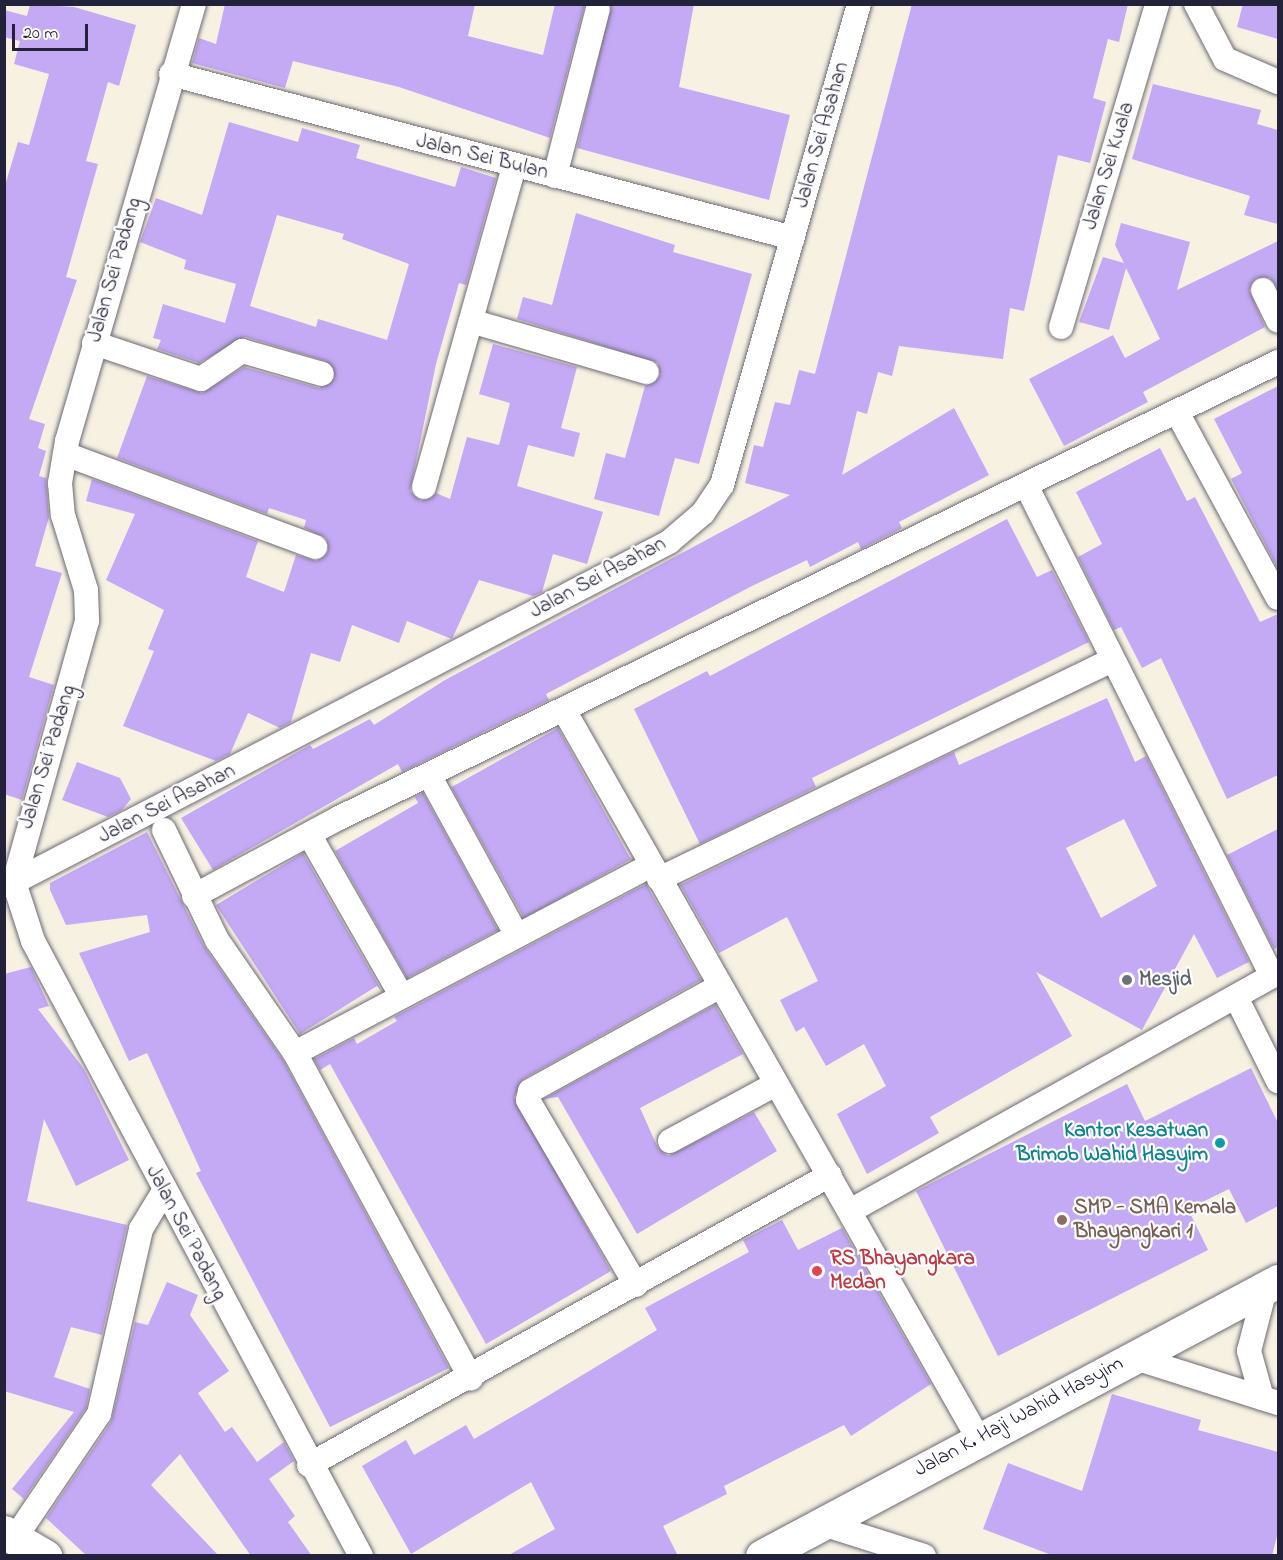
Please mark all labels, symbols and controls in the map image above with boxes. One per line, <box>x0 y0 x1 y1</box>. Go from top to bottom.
scale bar <box>15 12 92 50</box>
text: 20 m <box>23 21 58 47</box>
street label: Jalan Sei Asahan <box>789 59 855 211</box>
street label: Jalan Sei Kuala <box>1078 99 1140 233</box>
street label: Jalan Sei Bulan <box>413 128 551 186</box>
street label: Jalan Sei Padang <box>82 195 148 345</box>
street label: Jalan Sei Asahan <box>526 532 670 624</box>
street label: Jalan Sei Padang <box>14 682 82 832</box>
street label: Jalan Sei Asahan <box>94 759 240 849</box>
place label: Mesjid <box>1139 967 1192 993</box>
marker: Mesjid <box>1120 973 1134 987</box>
place label: Kantor Kesatuan Brimob Wahid Hasyim <box>1016 1118 1208 1168</box>
marker: Kantor Kesatuan Brimob Wahid Hasyim <box>1213 1136 1227 1150</box>
street label: Jalan Sei Padang <box>140 1161 232 1305</box>
place label: SMP - SMA Kemala Bhayangkari 1 <box>1074 1195 1236 1245</box>
marker: SMP - SMA Kemala Bhayangkari 1 <box>1055 1213 1069 1227</box>
place label: RS Bhayangkara Medan <box>830 1246 975 1296</box>
marker: RS Bhayangkara Medan <box>808 1262 826 1280</box>
street label: Jalan K. Haji Wahid Hasyim <box>910 1351 1128 1483</box>

